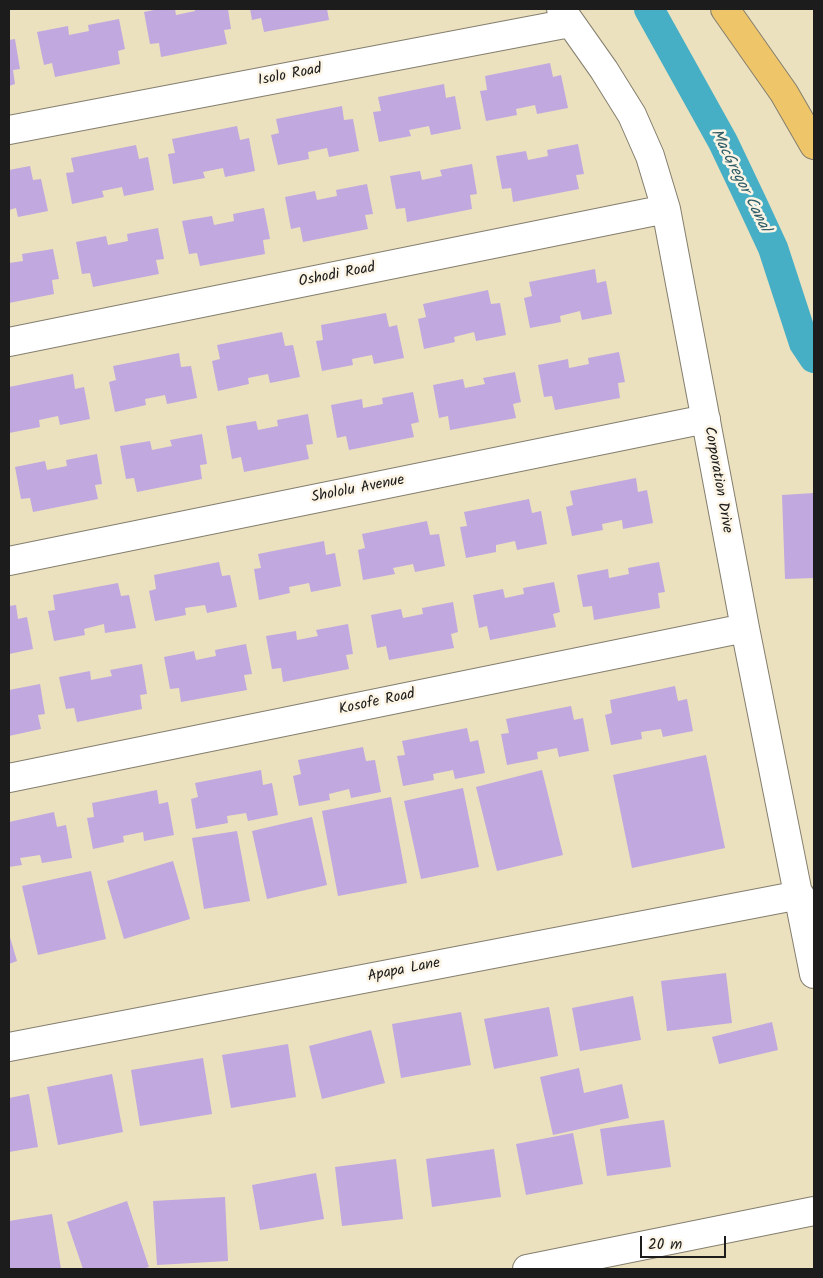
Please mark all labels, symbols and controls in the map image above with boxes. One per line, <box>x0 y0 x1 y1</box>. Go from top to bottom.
street label: Isolo Road <box>257 61 323 91</box>
water label: MacGregor Canal <box>705 126 773 236</box>
street label: Oshodi Road <box>297 260 377 292</box>
street label: Corporation Drive <box>699 425 735 535</box>
street label: Shololu Avenue <box>310 472 406 508</box>
street label: Kosofe Road <box>337 686 417 720</box>
street label: Apapa Lane <box>366 955 442 987</box>
scale bar <box>643 1226 729 1258</box>
text: 20 m <box>648 1233 682 1257</box>

